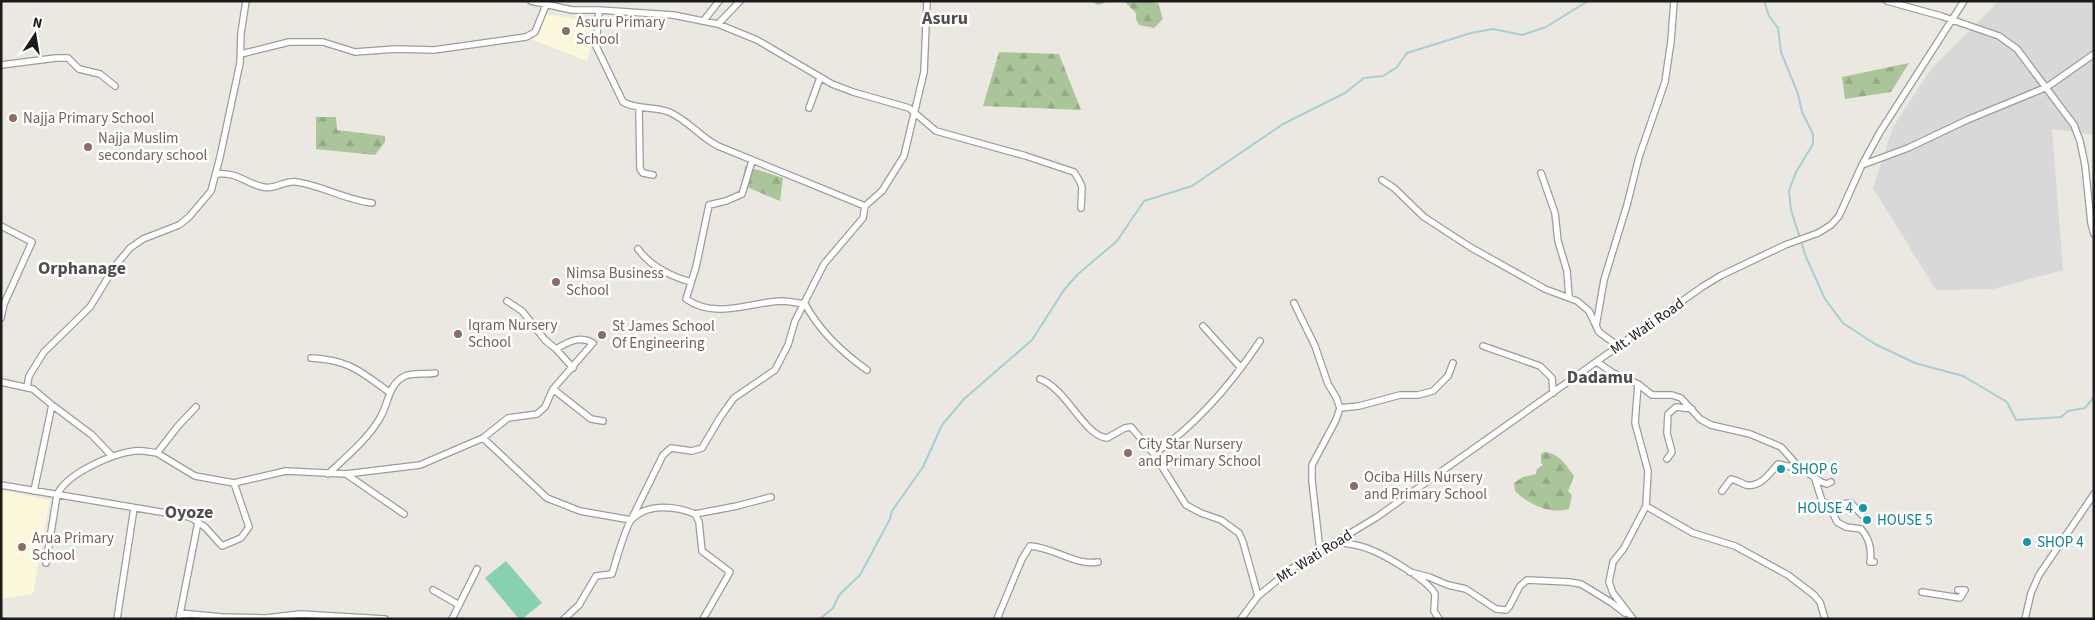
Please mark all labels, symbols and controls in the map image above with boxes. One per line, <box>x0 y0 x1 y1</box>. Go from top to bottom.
district label: Asuru <box>921 6 968 31</box>
north arrow <box>10 10 60 60</box>
place label: Asuru Primary School <box>576 12 665 50</box>
text: N <box>31 13 44 34</box>
marker: Asuru Primary School <box>560 25 572 37</box>
place label: Najja Primary School <box>23 108 154 129</box>
marker: Najja Primary School <box>7 112 19 124</box>
place label: Najja Muslim secondary school <box>98 128 208 166</box>
marker: Najja Muslim secondary school <box>82 141 94 153</box>
district label: Orphanage <box>38 256 126 281</box>
place label: Nimsa Business School <box>566 263 664 301</box>
marker: Nimsa Business School <box>550 276 562 288</box>
street label: Mt. Wati Road <box>1606 293 1688 360</box>
place label: Iqram Nursery School <box>468 315 557 353</box>
place label: St James School Of Engineering <box>612 316 715 354</box>
marker: Iqram Nursery School <box>452 328 464 340</box>
marker: St James School Of Engineering <box>596 329 608 341</box>
district label: Dadamu <box>1567 365 1633 390</box>
place label: City Star Nursery and Primary School <box>1138 434 1261 472</box>
marker: City Star Nursery and Primary School <box>1122 447 1134 459</box>
place label: SHOP 6 <box>1791 459 1838 480</box>
marker: SHOP 6 <box>1775 463 1787 475</box>
place label: Ociba Hills Nursery and Primary School <box>1364 467 1487 505</box>
marker: Ociba Hills Nursery and Primary School <box>1348 480 1360 492</box>
place label: HOUSE 4 <box>1797 498 1854 519</box>
district label: Oyoze <box>165 500 213 525</box>
marker: HOUSE 4 <box>1857 502 1869 514</box>
place label: HOUSE 5 <box>1877 510 1933 531</box>
marker: HOUSE 5 <box>1861 514 1873 526</box>
street label: Mt. Wati Road <box>1272 525 1356 588</box>
place label: Arua Primary School <box>32 528 114 566</box>
place label: SHOP 4 <box>2037 532 2084 553</box>
marker: SHOP 4 <box>2021 536 2033 548</box>
marker: Arua Primary School <box>16 541 28 553</box>

